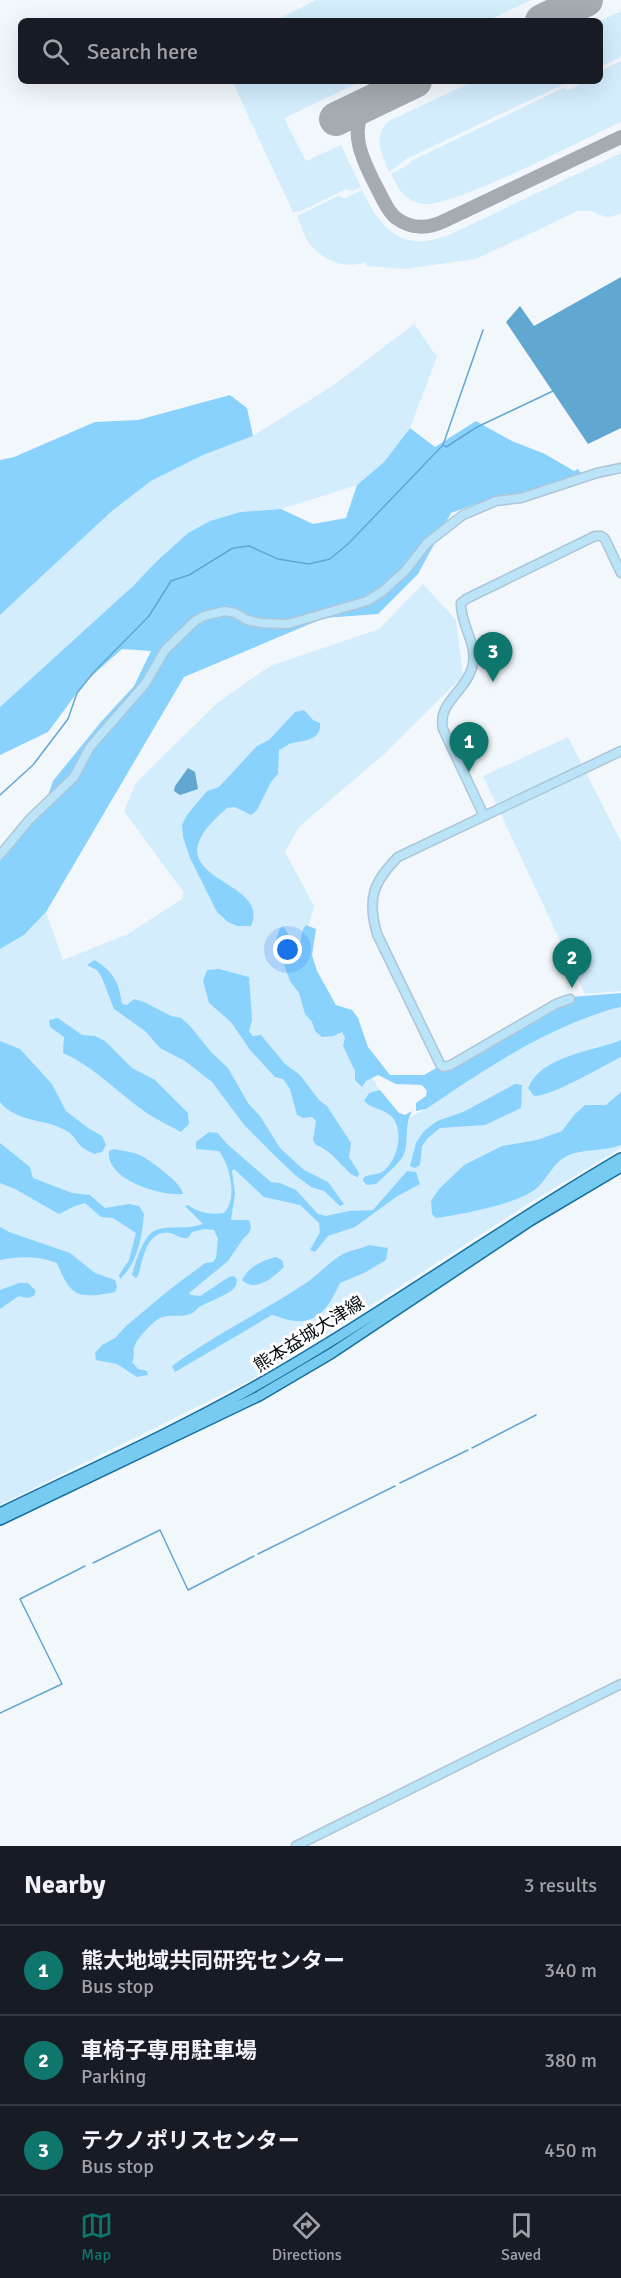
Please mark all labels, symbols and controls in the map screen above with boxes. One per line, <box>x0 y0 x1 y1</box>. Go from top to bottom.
search box <box>18 18 603 84</box>
icon: search <box>39 35 72 68</box>
text: Search here <box>87 38 198 65</box>
pin: 3 <box>474 632 512 682</box>
pin: 1 <box>450 722 488 772</box>
your location <box>273 935 302 964</box>
pin: 2 <box>552 938 592 988</box>
street label: 熊本益城大津線 <box>250 1291 368 1377</box>
text: Nearby <box>24 1869 105 1901</box>
text: 3 results <box>524 1873 597 1898</box>
text: 熊大地域共同研究センター <box>81 1947 345 1974</box>
text: 1 <box>38 1958 49 1983</box>
text: 340 m <box>544 1958 597 1983</box>
text: Bus stop <box>81 1974 154 1999</box>
text: 車椅子専用駐車場 <box>81 2037 257 2064</box>
text: 2 <box>38 2048 49 2073</box>
text: 380 m <box>544 2048 597 2073</box>
text: Parking <box>81 2064 146 2089</box>
text: テクノポリスセンター <box>81 2127 300 2154</box>
text: 3 <box>38 2138 49 2163</box>
text: 450 m <box>544 2138 597 2163</box>
text: Bus stop <box>81 2154 154 2179</box>
tab: Map <box>80 2209 113 2265</box>
tab: Directions <box>272 2209 342 2265</box>
tab: Saved <box>501 2209 541 2265</box>

